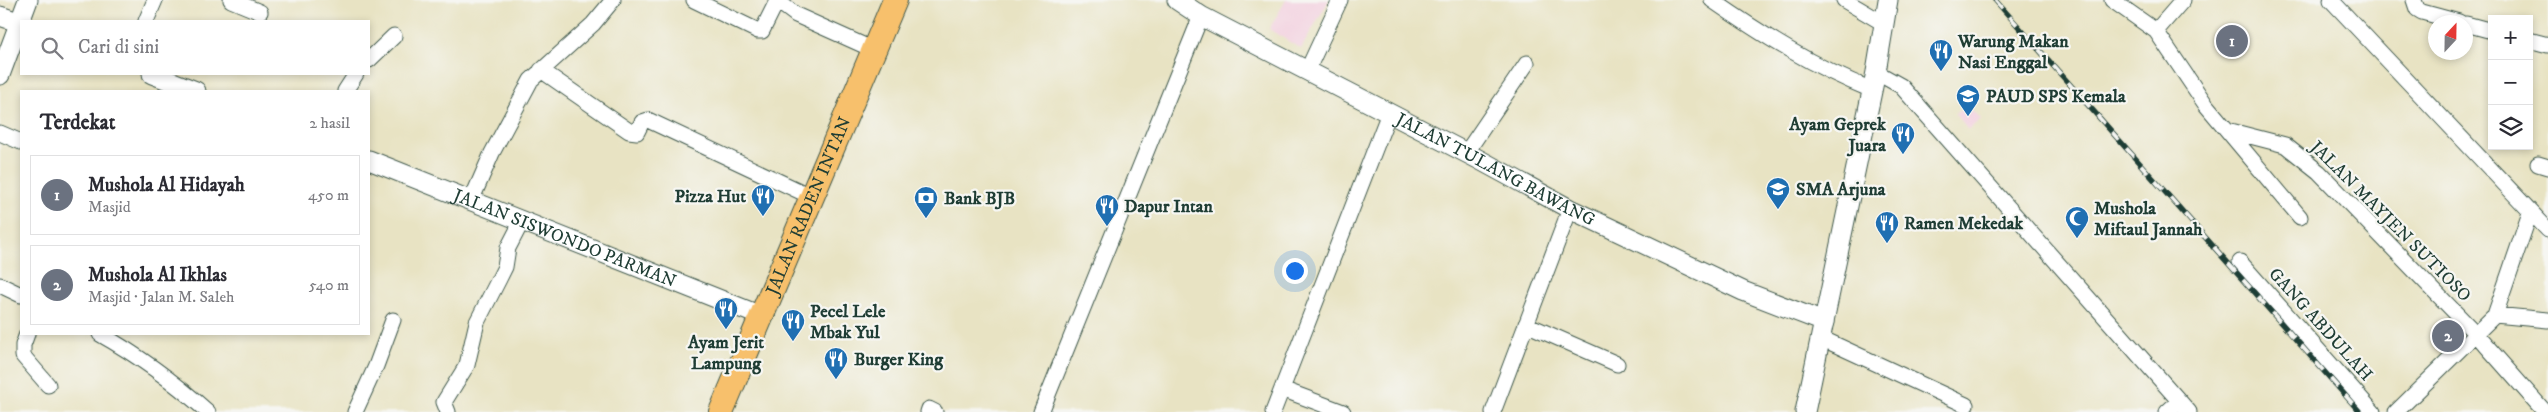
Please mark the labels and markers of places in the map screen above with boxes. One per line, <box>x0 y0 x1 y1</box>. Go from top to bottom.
pin: 1 <box>2216 22 2248 60</box>
place label: Warung Makan Nasi Enggal <box>1957 31 2069 74</box>
restaurant icon: Warung Makan Nasi Enggal <box>1928 38 1954 72</box>
school or university icon: PAUD SPS Kemala <box>1955 83 1981 117</box>
place label: PAUD SPS Kemala <box>1986 86 2126 108</box>
place label: Ayam Geprek Juara <box>1788 114 1887 157</box>
restaurant icon: Ayam Geprek Juara <box>1890 121 1916 155</box>
school or university icon: SMA Arjuna <box>1765 176 1791 210</box>
place label: SMA Arjuna <box>1796 179 1886 201</box>
restaurant icon: Pizza Hut <box>750 183 776 217</box>
bank icon: Bank BJB <box>913 185 939 219</box>
place label: Pizza Hut <box>675 186 746 208</box>
place label: Bank BJB <box>944 188 1015 210</box>
restaurant icon: Dapur Intan <box>1094 193 1120 227</box>
place label: Dapur Intan <box>1124 196 1213 218</box>
place label: Mushola Miftaul Jannah <box>2094 198 2203 241</box>
mosque icon: Mushola Miftaul Jannah <box>2064 205 2090 239</box>
restaurant icon: Ramen Mekedak <box>1874 210 1900 244</box>
place label: Ramen Mekedak <box>1904 213 2024 235</box>
restaurant icon: Ayam Jerit Lampung <box>713 296 739 330</box>
place label: Pecel Lele Mbak Yul <box>810 301 886 344</box>
restaurant icon: Pecel Lele Mbak Yul <box>780 308 806 342</box>
pin: 2 <box>2432 317 2464 355</box>
place label: Ayam Jerit Lampung <box>687 332 764 375</box>
restaurant icon: Burger King <box>823 346 849 380</box>
place label: Burger King <box>854 349 944 371</box>

